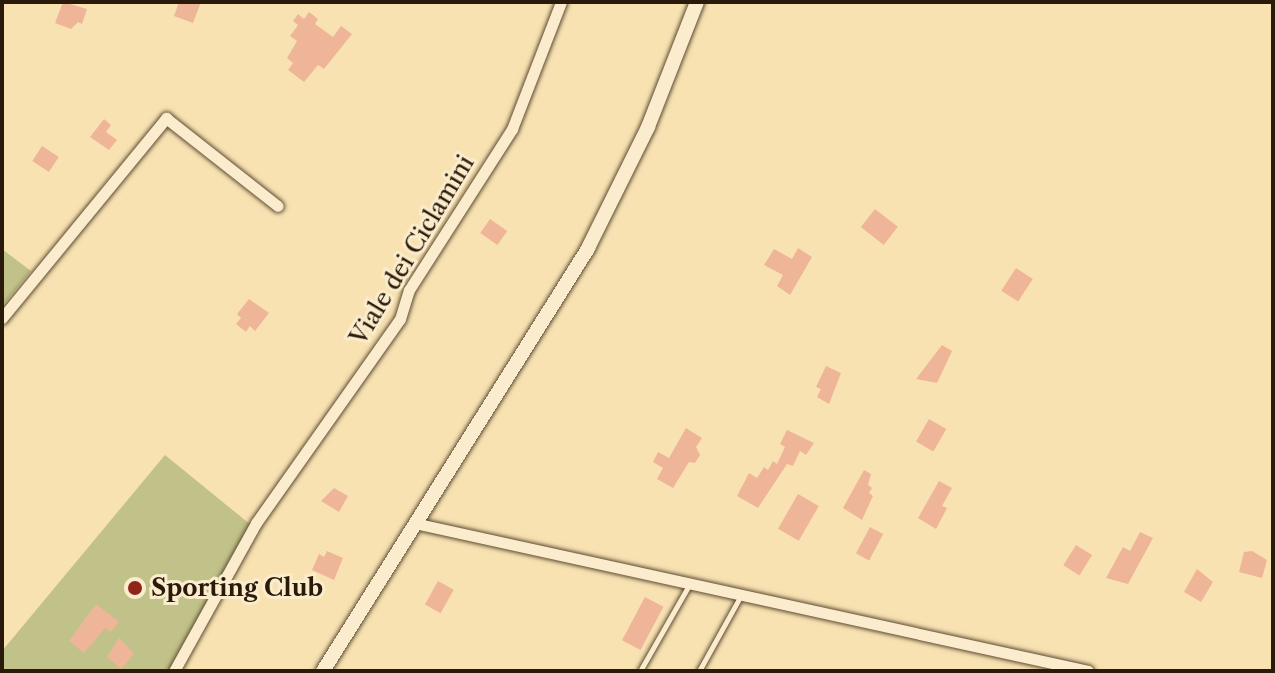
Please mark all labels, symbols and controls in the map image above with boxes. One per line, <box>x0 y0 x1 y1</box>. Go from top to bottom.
street label: Viale dei Ciclamini <box>344 150 480 350</box>
place label: Sporting Club <box>151 574 323 602</box>
marker: Sporting Club <box>126 579 144 597</box>

